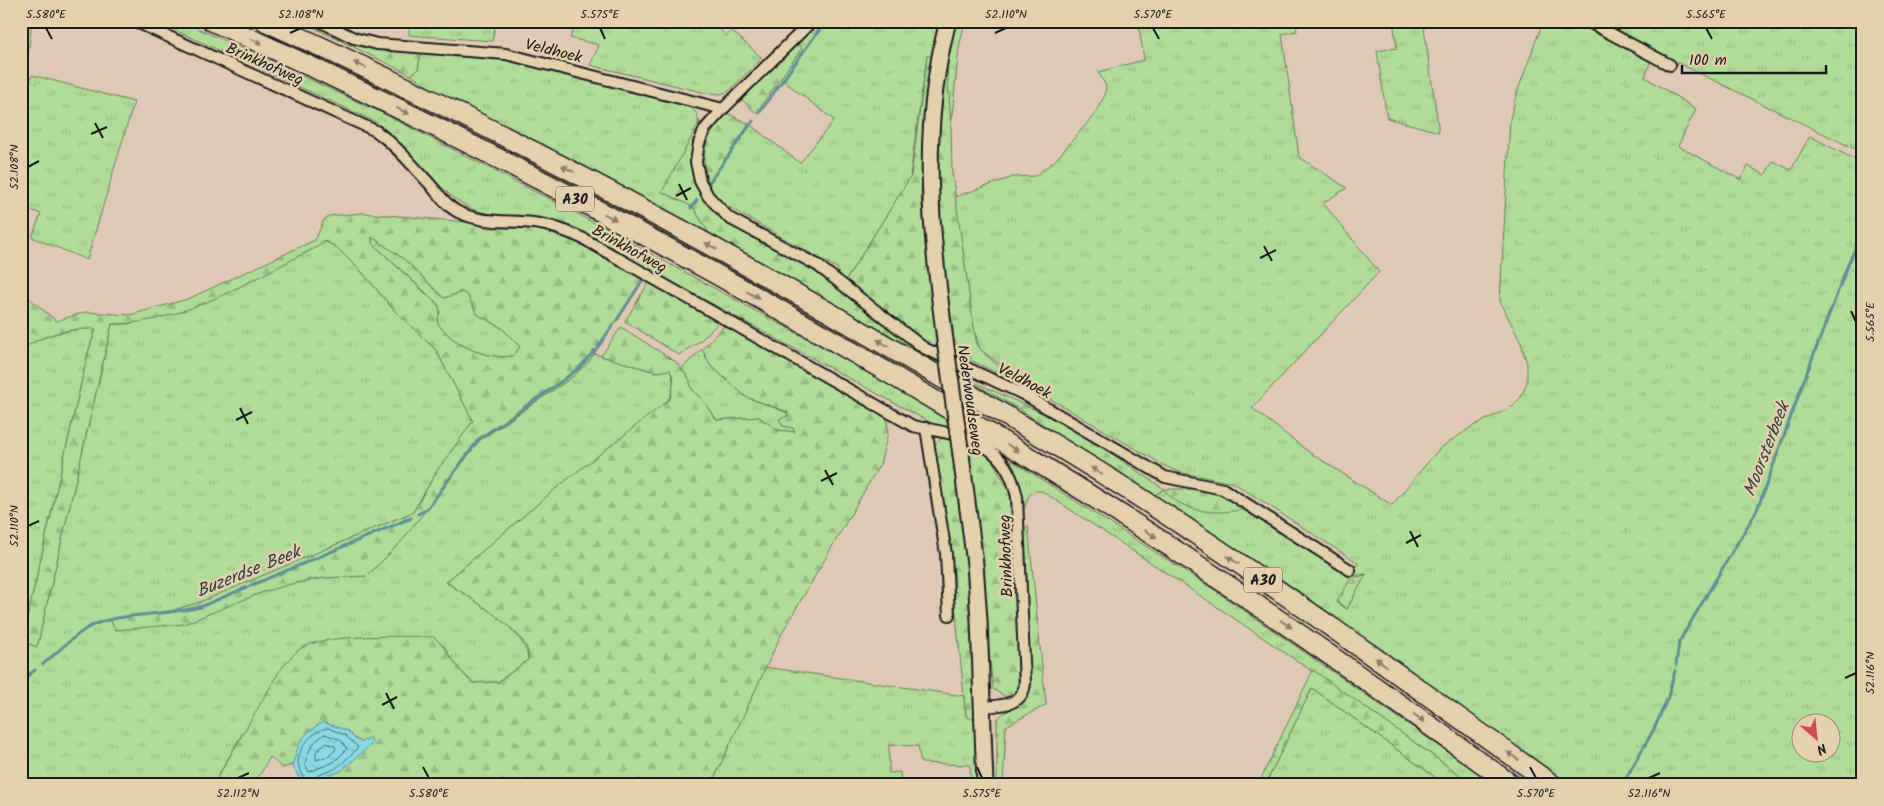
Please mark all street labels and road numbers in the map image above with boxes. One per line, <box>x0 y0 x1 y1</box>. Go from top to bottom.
street label: Veldhoek <box>522 32 585 71</box>
street label: Brinkhofweg <box>222 36 307 93</box>
road number: A30 <box>556 186 594 212</box>
street label: Brinkhofweg <box>587 218 672 280</box>
street label: Nederwoudseweg <box>949 343 990 457</box>
street label: Veldhoek <box>993 357 1056 406</box>
street label: Brinkhofweg <box>993 514 1020 598</box>
road number: A30 <box>1244 568 1282 592</box>

